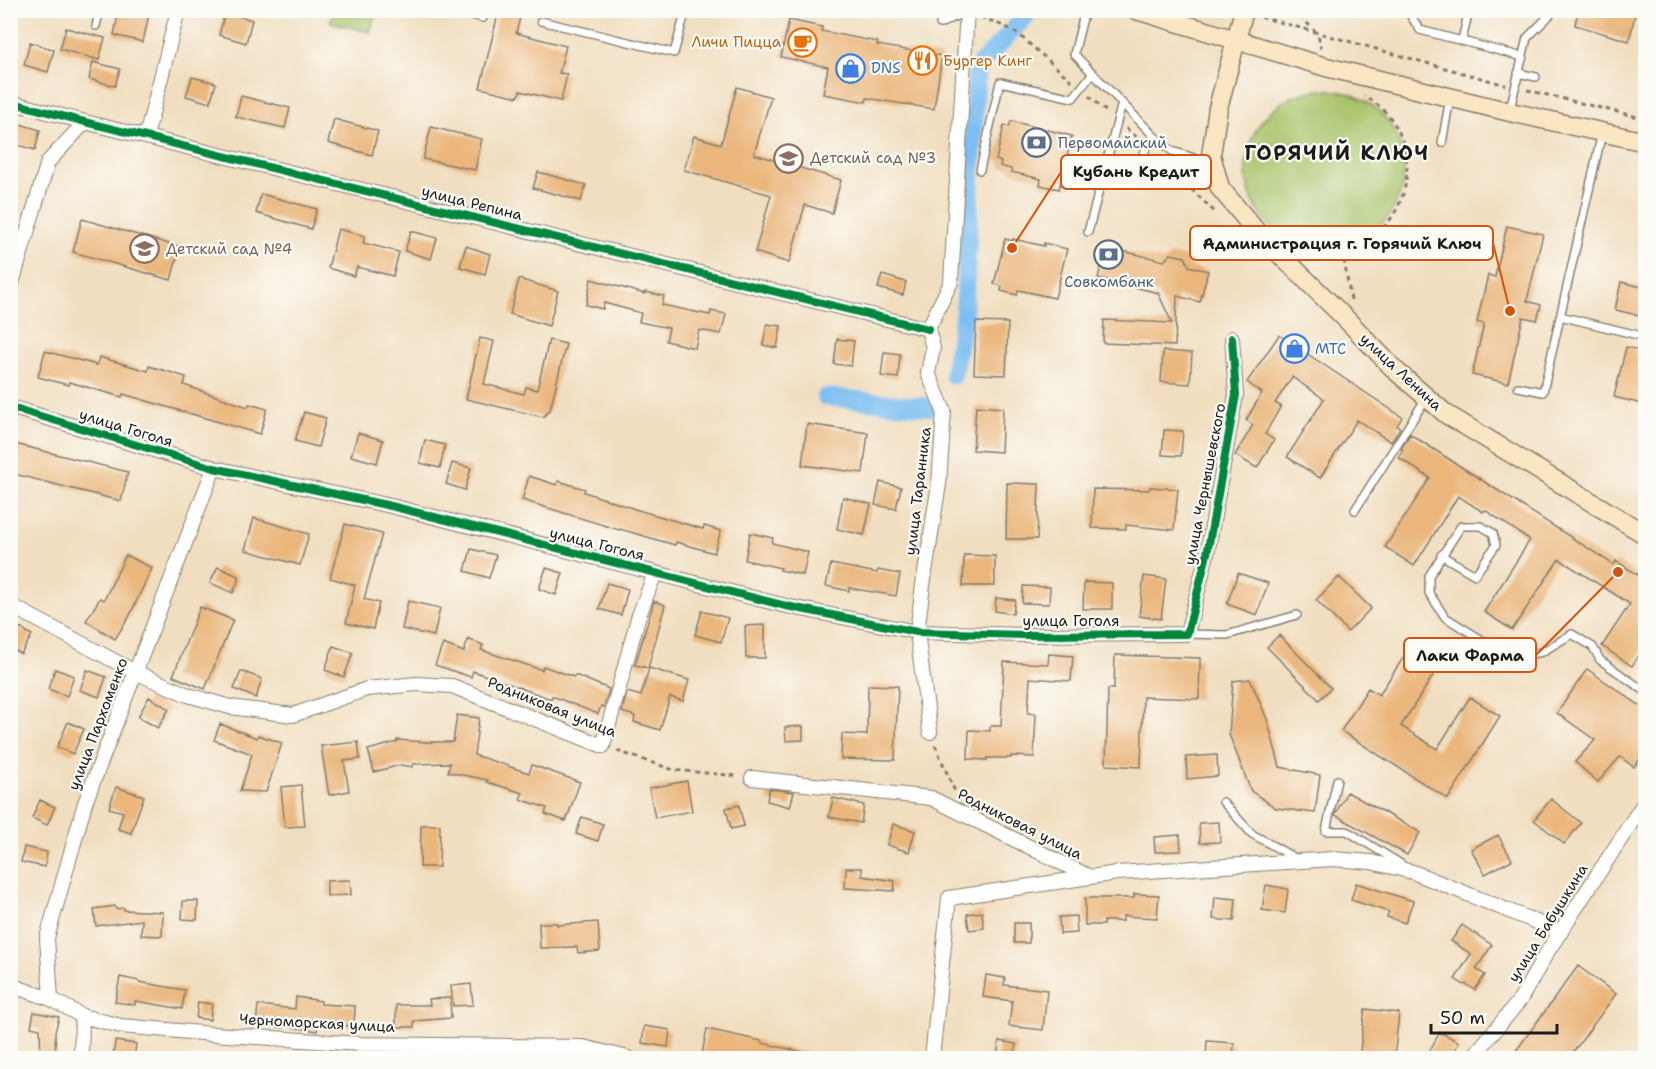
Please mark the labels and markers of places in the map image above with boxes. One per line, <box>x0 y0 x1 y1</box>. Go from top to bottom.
cafe icon: Личи Пицца <box>786 26 818 58</box>
place label: Личи Пицца <box>691 32 782 52</box>
restaurant icon: Бургер Кинг <box>906 45 938 77</box>
place label: Бургер Кинг <box>943 51 1033 71</box>
shop icon: DNS <box>834 52 866 84</box>
place label: DNS <box>871 58 901 78</box>
bank icon: Первомайский <box>1021 127 1053 159</box>
place label: Первомайский <box>1058 133 1167 153</box>
school or university icon: Детский сад №3 <box>773 142 805 174</box>
place label: Детский сад №3 <box>810 148 936 168</box>
callout: Кубань Кредит <box>1061 155 1211 189</box>
callout: Администрация г. Горячий Ключ <box>1190 226 1493 260</box>
school or university icon: Детский сад №4 <box>129 233 161 265</box>
place label: Детский сад №4 <box>166 239 292 259</box>
bank icon: Совкомбанк <box>1093 239 1125 271</box>
place label: Совкомбанк <box>1064 272 1154 292</box>
shop icon: МТС <box>1278 333 1310 365</box>
place label: МТС <box>1315 339 1346 359</box>
callout: Лаки Фарма <box>1404 638 1536 672</box>

